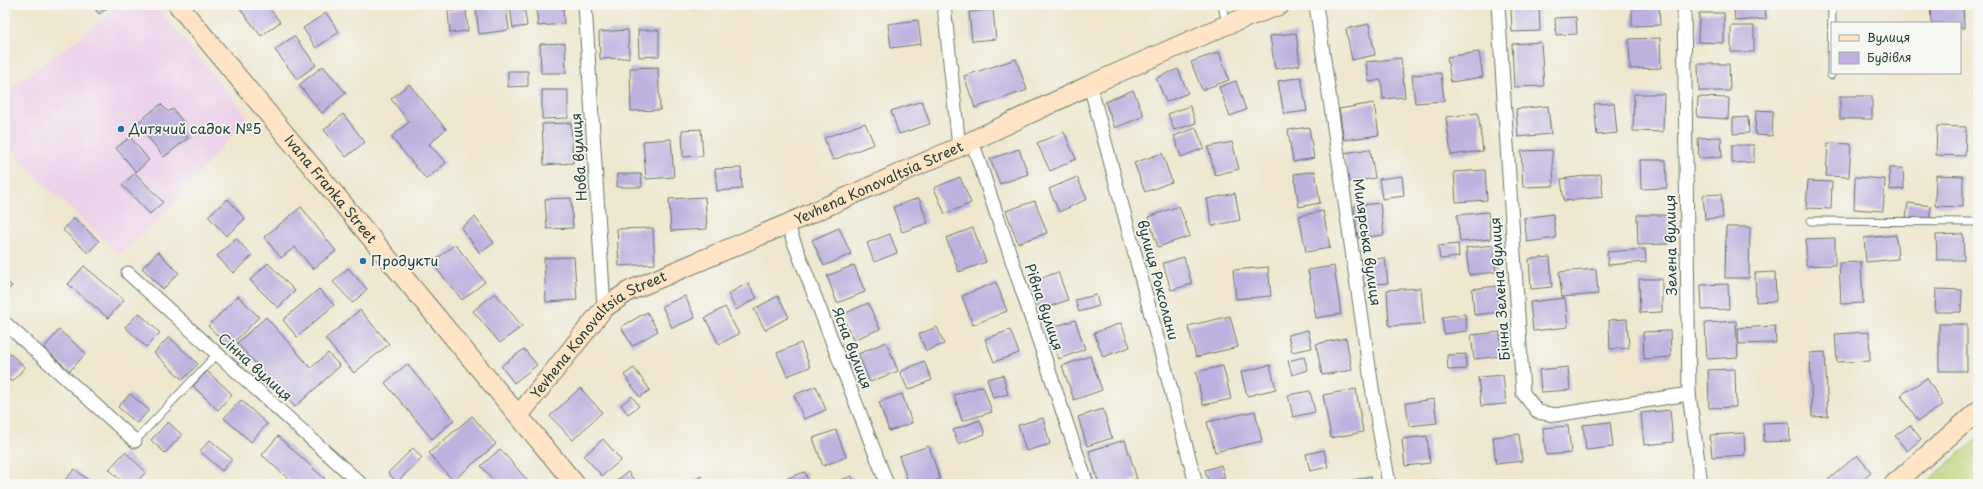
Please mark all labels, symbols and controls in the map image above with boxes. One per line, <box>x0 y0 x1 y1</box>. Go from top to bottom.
legend <box>1831 22 1961 74</box>
text: Вулиця <box>1867 28 1910 46</box>
text: Будівля <box>1867 48 1912 66</box>
street label: Нова вулиця <box>565 112 592 202</box>
place label: Дитячий садок №5 <box>128 118 261 139</box>
marker: Дитячий садок №5 <box>116 124 126 134</box>
street label: Ivana Franka Street <box>280 130 382 248</box>
street label: Yevhena Konovaltsia Street <box>791 135 967 229</box>
street label: Милярська вулиця <box>1348 177 1387 307</box>
street label: Зелена вулиця <box>1659 194 1682 296</box>
street label: вулиця Роксолани <box>1132 217 1185 342</box>
street label: Бічна Зелена вулиця <box>1484 217 1515 361</box>
place label: Продукти <box>371 250 438 271</box>
marker: Продукти <box>358 256 368 266</box>
street label: Рівна вулиця <box>1020 260 1069 353</box>
street label: Yevhena Konovaltsia Street <box>525 265 670 403</box>
street label: Ясна вулиця <box>827 304 878 392</box>
street label: Сінна вулиця <box>214 328 297 406</box>

